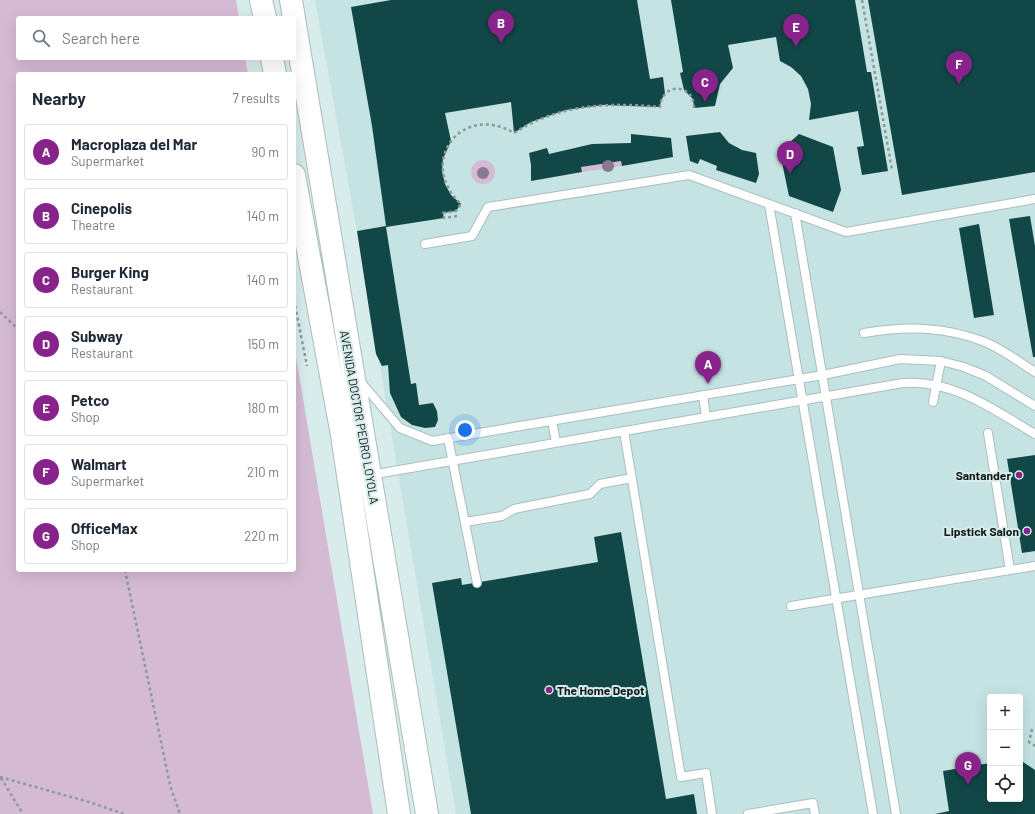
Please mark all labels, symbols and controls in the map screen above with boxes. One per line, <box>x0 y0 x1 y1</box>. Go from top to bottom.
pin: B <box>488 10 514 43</box>
pin: E <box>783 14 809 47</box>
search box <box>16 16 296 60</box>
icon: search <box>30 27 52 49</box>
text: Search here <box>62 29 140 47</box>
pin: F <box>946 51 972 84</box>
pin: C <box>692 69 718 102</box>
text: Nearby <box>32 88 86 108</box>
text: 7 results <box>233 90 280 106</box>
text: Macroplaza del Mar <box>71 135 197 153</box>
pin: D <box>777 141 803 174</box>
text: A <box>42 144 50 160</box>
text: 90 m <box>252 144 279 160</box>
text: Supermarket <box>71 153 144 169</box>
text: Cinepolis <box>71 199 132 217</box>
text: B <box>42 208 50 224</box>
text: 140 m <box>247 208 279 224</box>
text: Theatre <box>71 217 115 233</box>
text: Burger King <box>71 263 149 281</box>
text: C <box>42 272 50 288</box>
text: 140 m <box>247 272 279 288</box>
text: Restaurant <box>71 281 133 297</box>
text: Subway <box>71 327 123 345</box>
street label: AVENIDA DOCTOR PEDRO LOYOLA <box>338 329 382 505</box>
text: D <box>42 336 50 352</box>
text: 150 m <box>247 336 279 352</box>
text: Restaurant <box>71 345 133 361</box>
pin: A <box>695 351 721 384</box>
text: Petco <box>71 391 109 409</box>
text: E <box>42 400 50 416</box>
text: 180 m <box>247 400 279 416</box>
text: Shop <box>71 409 100 425</box>
your location <box>455 420 475 440</box>
text: Walmart <box>71 455 127 473</box>
text: F <box>42 464 50 480</box>
text: 210 m <box>247 464 279 480</box>
place label: Santander <box>956 468 1011 482</box>
marker: Santander <box>1014 470 1024 480</box>
text: Supermarket <box>71 473 144 489</box>
text: OfficeMax <box>71 519 138 537</box>
place label: Lipstick Salon <box>944 524 1019 538</box>
marker: Lipstick Salon <box>1022 526 1032 536</box>
text: G <box>42 528 50 544</box>
text: 220 m <box>244 528 279 544</box>
text: Shop <box>71 537 100 553</box>
place label: The Home Depot <box>557 683 645 697</box>
marker: The Home Depot <box>544 685 554 695</box>
map controls <box>987 694 1023 802</box>
button: + <box>987 694 1023 730</box>
button: − <box>987 730 1023 766</box>
pin: G <box>955 752 981 785</box>
button: locate <box>987 766 1023 802</box>

